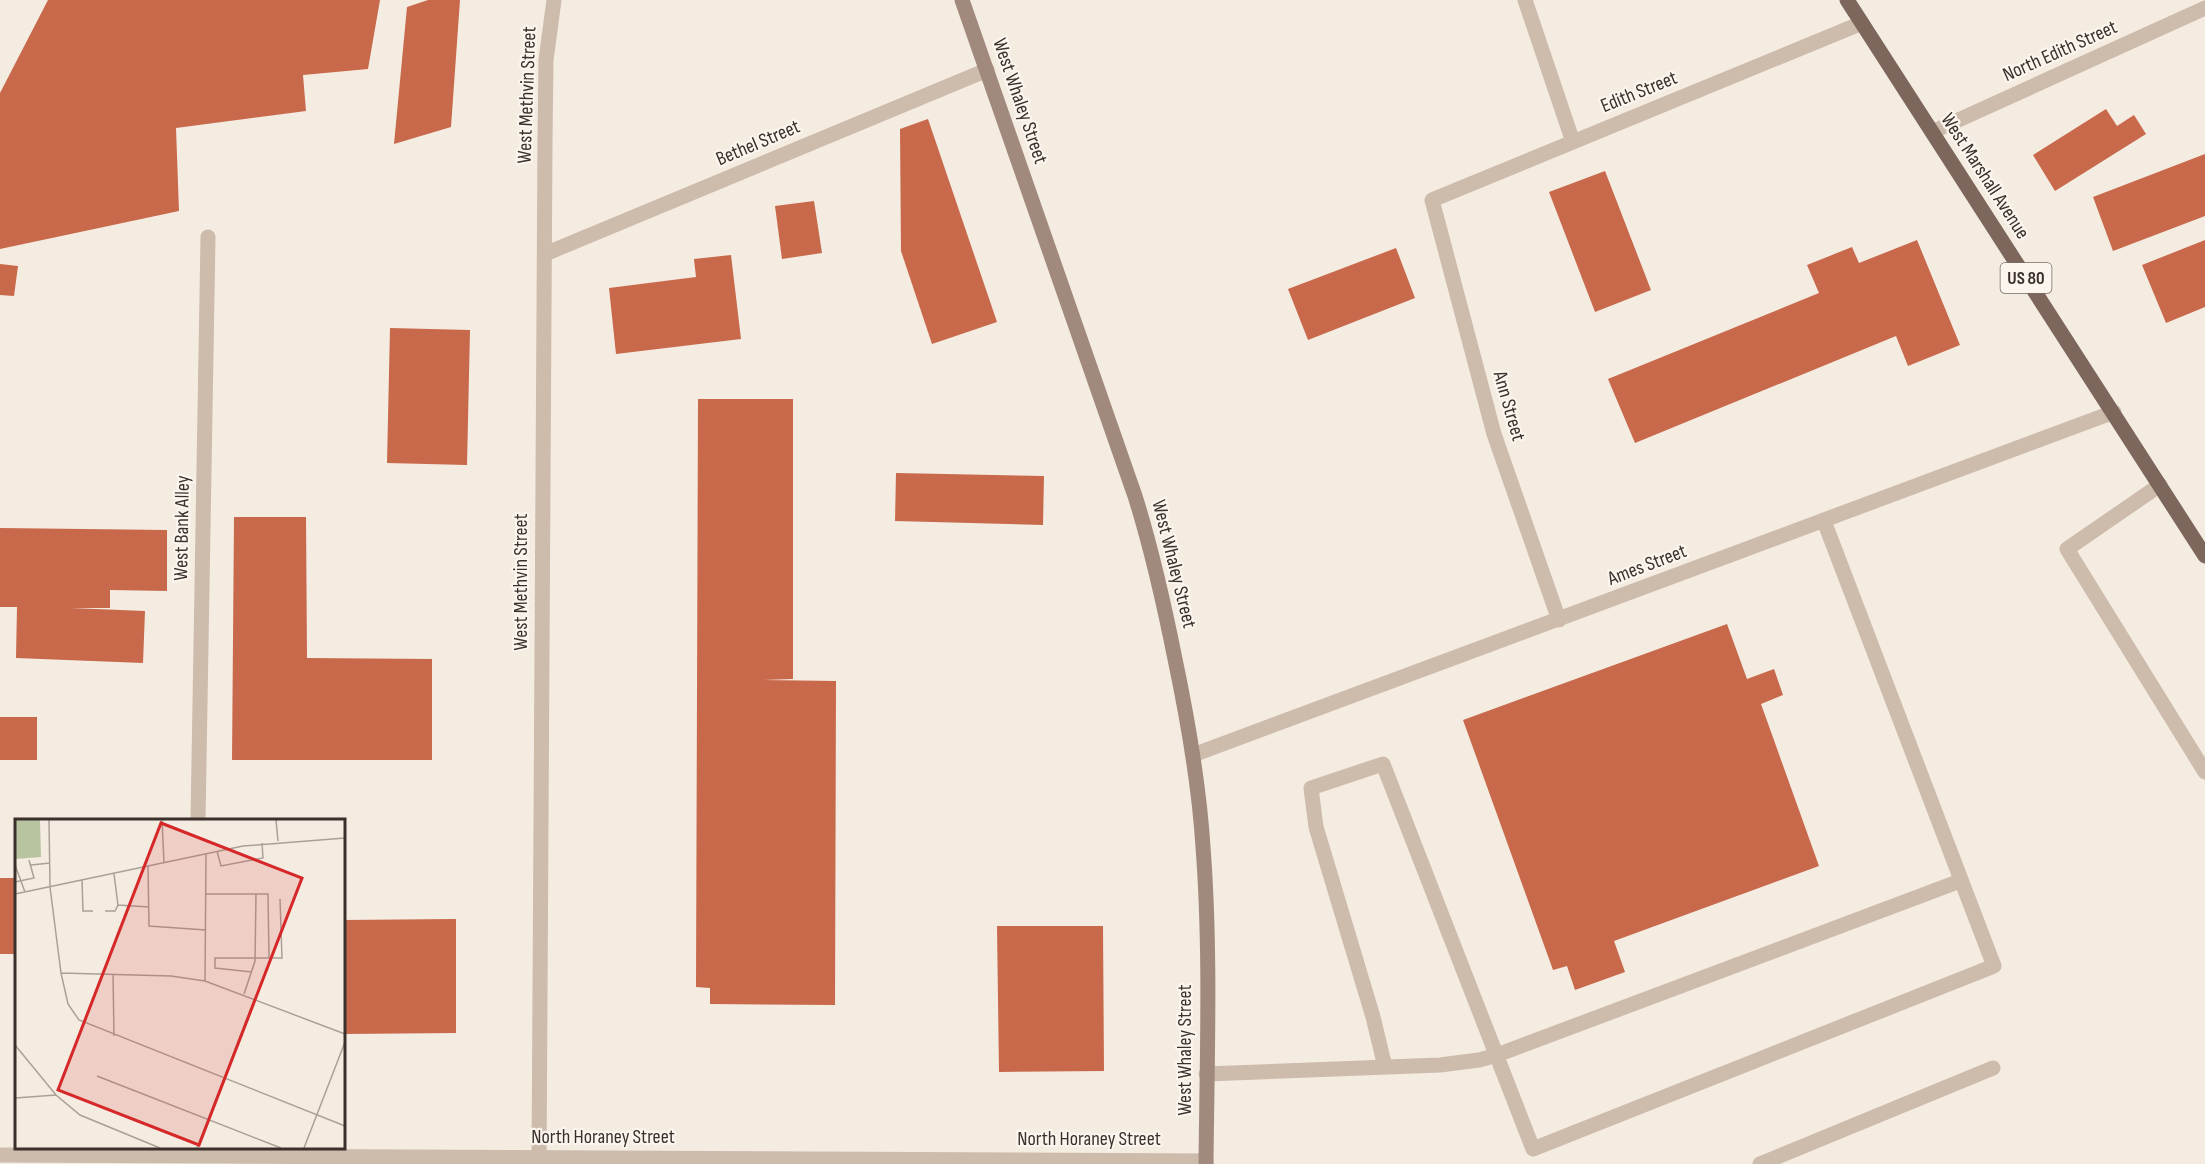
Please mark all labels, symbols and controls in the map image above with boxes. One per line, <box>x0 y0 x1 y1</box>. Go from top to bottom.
street label: North Edith Street <box>1999 15 2121 87</box>
street label: West Methvin Street <box>513 26 541 164</box>
street label: West Whaley Street <box>987 35 1053 167</box>
street label: Edith Street <box>1597 66 1681 118</box>
street label: West Marshall Avenue <box>1935 109 2035 243</box>
street label: Bethel Street <box>712 115 804 171</box>
road number: US 80 <box>2000 263 2052 293</box>
street label: Ann Street <box>1487 367 1530 444</box>
street label: West Bank Alley <box>169 475 195 581</box>
street label: West Whaley Street <box>1146 497 1202 631</box>
street label: West Methvin Street <box>509 513 533 651</box>
street label: Ames Street <box>1603 539 1690 591</box>
inset map <box>15 819 345 1149</box>
street label: West Whaley Street <box>1173 984 1197 1116</box>
street label: North Horaney Street <box>531 1125 675 1149</box>
street label: North Horaney Street <box>1017 1127 1161 1151</box>

